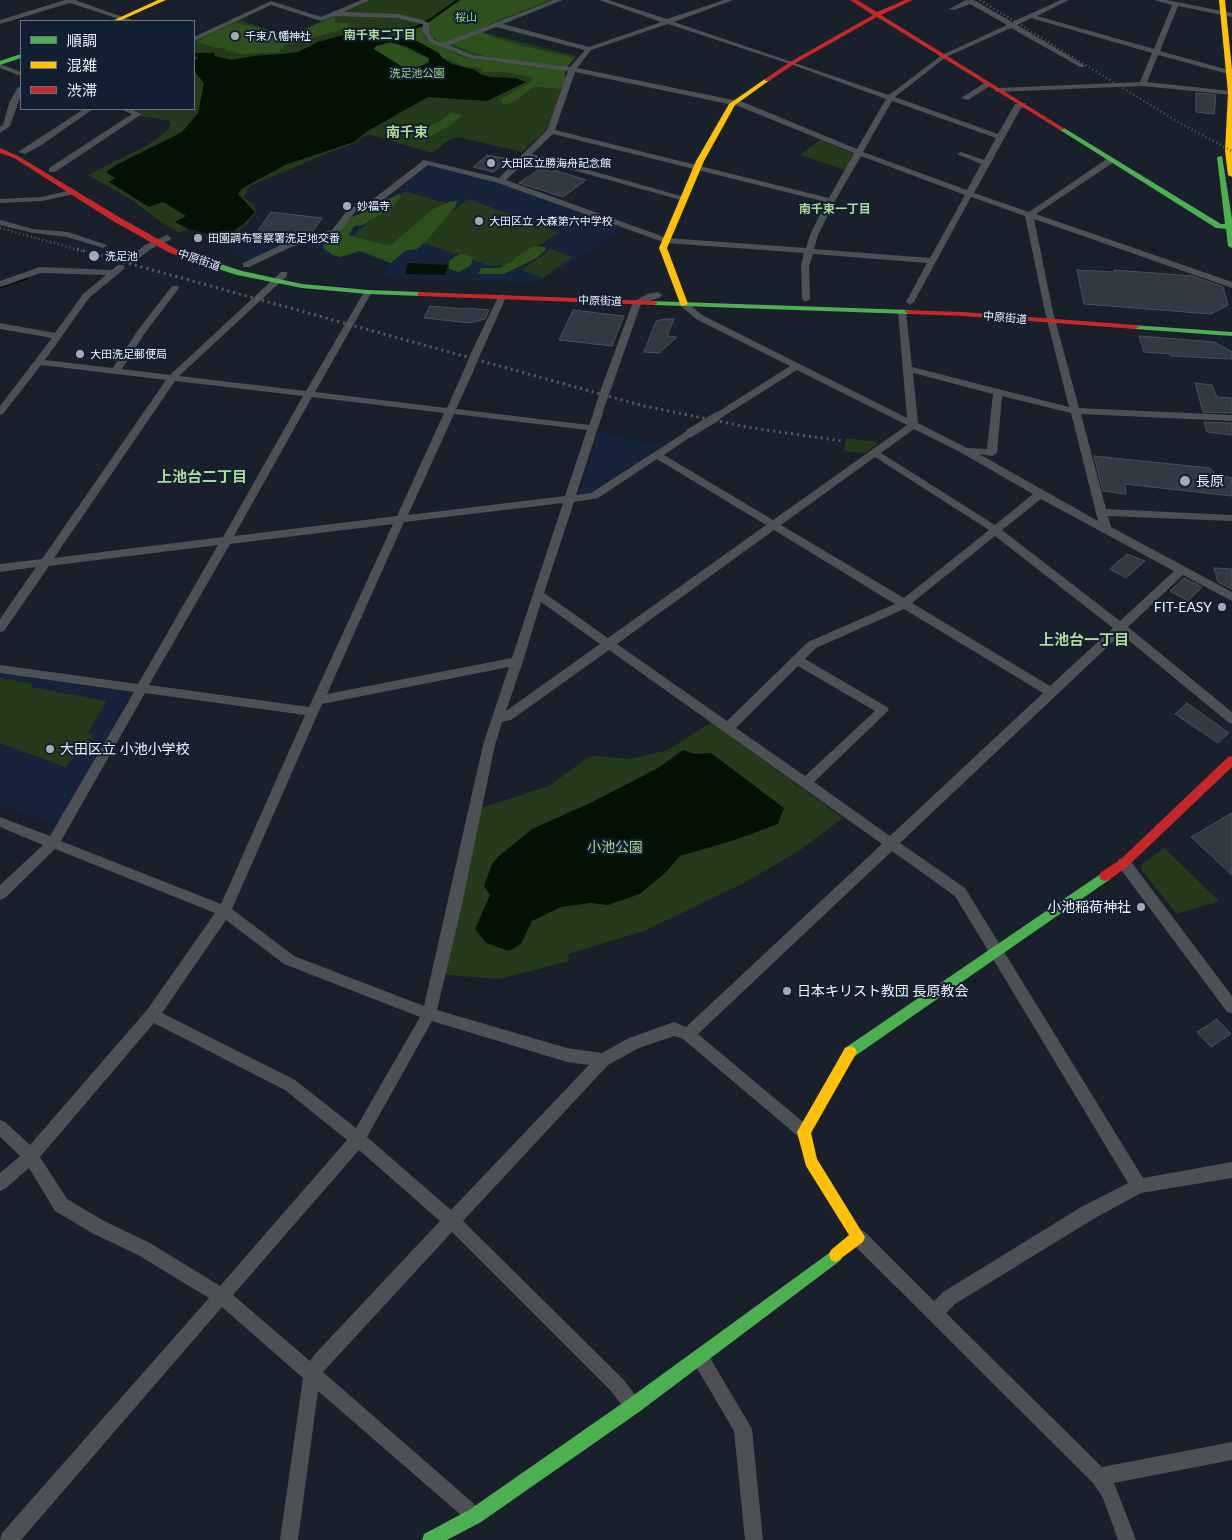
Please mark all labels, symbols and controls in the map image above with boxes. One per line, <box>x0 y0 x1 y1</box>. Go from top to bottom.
park label: 桜山 <box>455 10 477 24</box>
legend <box>20 20 195 110</box>
district label: 南千束二丁目 <box>344 28 416 42</box>
place label: 千束八幡神社 <box>245 29 311 43</box>
marker: 千束八幡神社 <box>229 30 241 42</box>
text: 順調 <box>67 31 97 49</box>
text: 混雑 <box>67 56 97 74</box>
park label: 洗足池公園 <box>390 66 444 80</box>
text: 渋滞 <box>67 81 97 99</box>
district label: 南千束 <box>386 124 428 140</box>
place label: 大田区立勝海舟記念館 <box>501 156 611 170</box>
marker: 大田区立勝海舟記念館 <box>485 157 497 169</box>
place label: 妙福寺 <box>357 199 390 213</box>
marker: 妙福寺 <box>341 200 353 212</box>
district label: 南千束一丁目 <box>799 202 871 216</box>
place label: 大田区立 大森第六中学校 <box>489 214 613 228</box>
marker: 大田区立 大森第六中学校 <box>473 215 485 227</box>
place label: 田園調布警察署洗足地交番 <box>208 231 340 245</box>
marker: 田園調布警察署洗足地交番 <box>192 232 204 244</box>
street label: 中原街道 <box>176 247 222 273</box>
marker: 洗足池 <box>87 249 101 263</box>
place label: 洗足池 <box>105 249 138 263</box>
street label: 中原街道 <box>578 294 622 308</box>
street label: 中原街道 <box>983 310 1027 326</box>
place label: 大田洗足郵便局 <box>90 347 167 361</box>
marker: 大田洗足郵便局 <box>74 348 86 360</box>
district label: 上池台二丁目 <box>157 468 247 486</box>
place label: 長原 <box>1196 473 1224 489</box>
marker: 長原 <box>1178 474 1192 488</box>
place label: FIT-EASY <box>1154 599 1212 615</box>
marker: FIT-EASY <box>1216 601 1228 613</box>
district label: 上池台一丁目 <box>1039 631 1129 649</box>
place label: 大田区立 小池小学校 <box>60 741 190 757</box>
marker: 大田区立 小池小学校 <box>44 743 56 755</box>
park label: 小池公園 <box>587 839 643 855</box>
place label: 小池稲荷神社 <box>1047 899 1131 915</box>
marker: 小池稲荷神社 <box>1135 901 1147 913</box>
place label: 日本キリスト教団 長原教会 <box>797 983 969 999</box>
marker: 日本キリスト教団 長原教会 <box>781 985 793 997</box>

